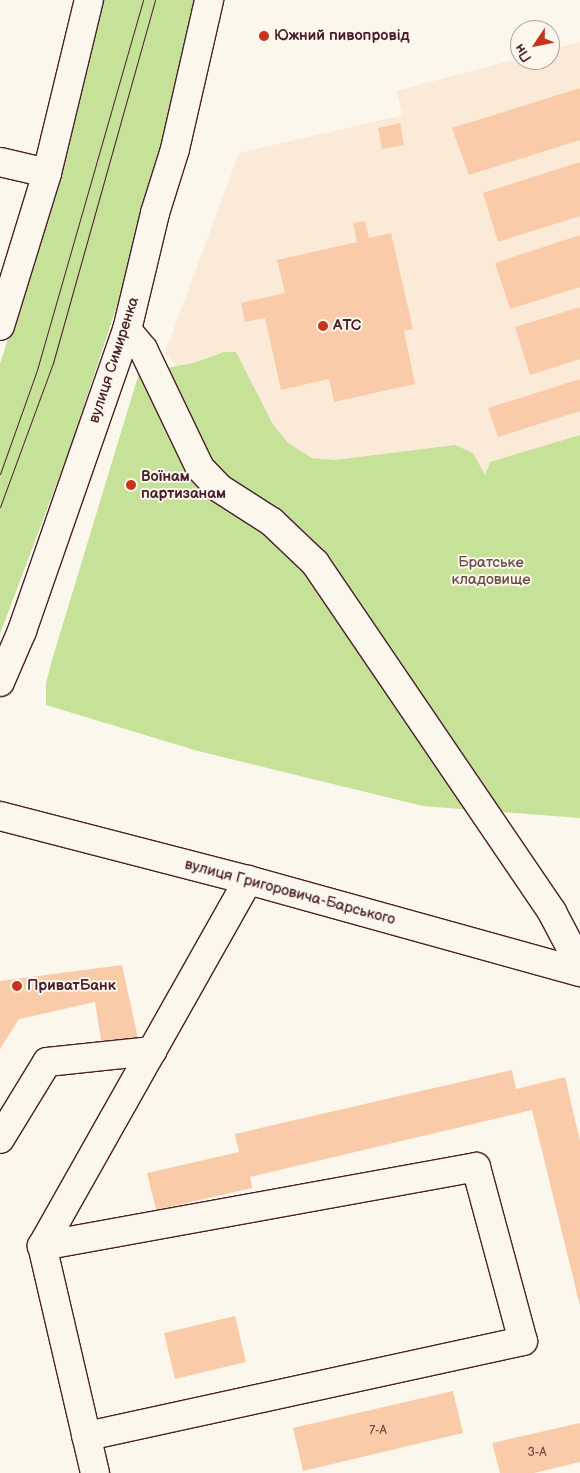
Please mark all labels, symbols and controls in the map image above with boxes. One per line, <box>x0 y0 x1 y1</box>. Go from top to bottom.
north arrow <box>510 20 560 70</box>
place label: Южний пивопровід <box>274 27 409 45</box>
marker: Южний пивопровід <box>258 30 270 42</box>
text: Пн <box>511 41 535 66</box>
street label: вулиця Симиренка <box>85 295 143 425</box>
place label: АТС <box>333 317 361 335</box>
marker: АТС <box>317 320 329 332</box>
place label: Воїнам партизанам <box>141 467 226 502</box>
marker: Воїнам партизанам <box>125 479 137 491</box>
park label: Братське кладовище <box>451 553 531 588</box>
street label: вулиця Григоровича-Барського <box>183 855 397 929</box>
place label: ПриватБанк <box>27 977 116 995</box>
marker: ПриватБанк <box>11 980 23 992</box>
house number: 7-А <box>369 1424 387 1438</box>
house number: 3-А <box>527 1446 547 1460</box>

